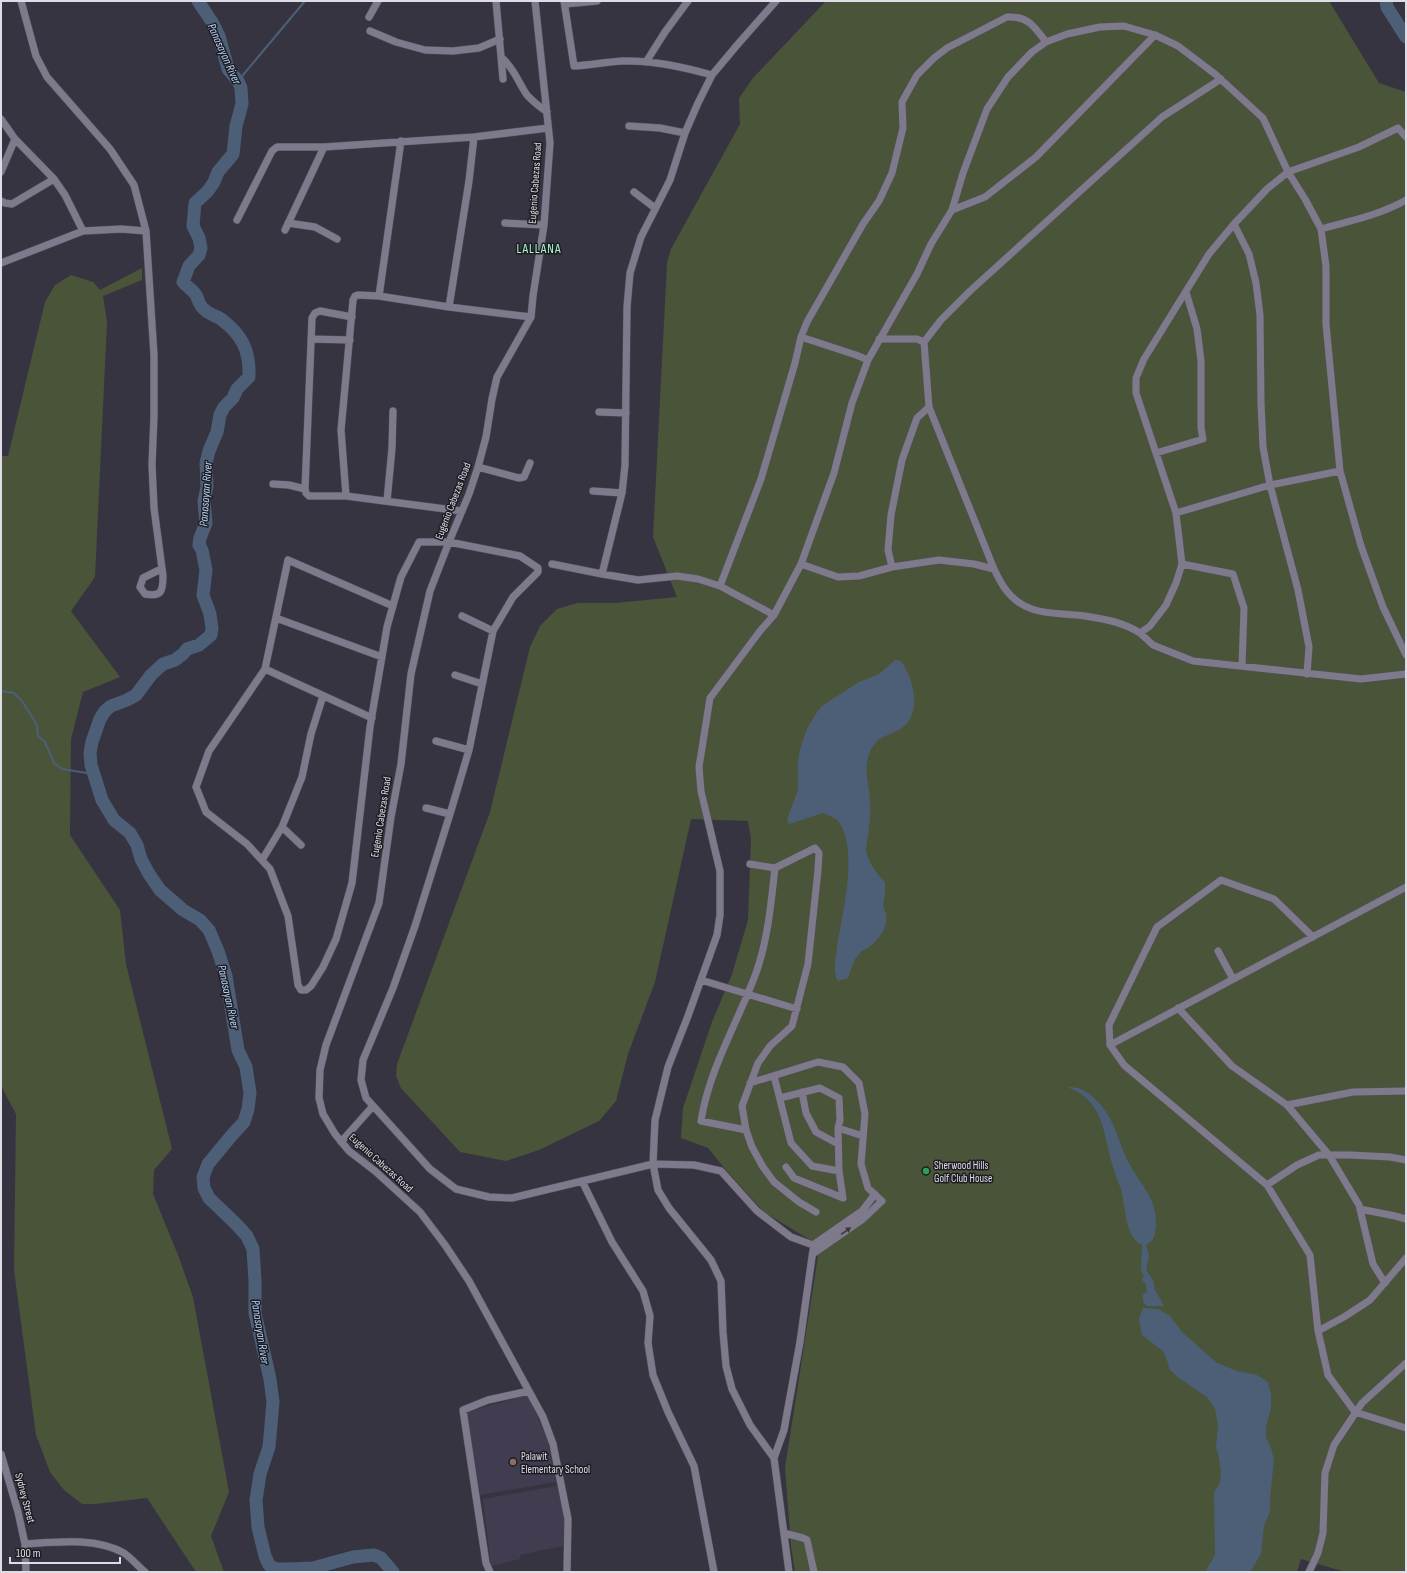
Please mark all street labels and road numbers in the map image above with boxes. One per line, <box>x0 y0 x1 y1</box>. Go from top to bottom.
street label: Eugenio Cabezas Road <box>526 141 544 224</box>
street label: Eugenio Cabezas Road <box>432 460 474 541</box>
street label: Eugenio Cabezas Road <box>368 775 394 858</box>
street label: Eugenio Cabezas Road <box>346 1131 416 1195</box>
street label: Sydney Street <box>12 1471 38 1525</box>

